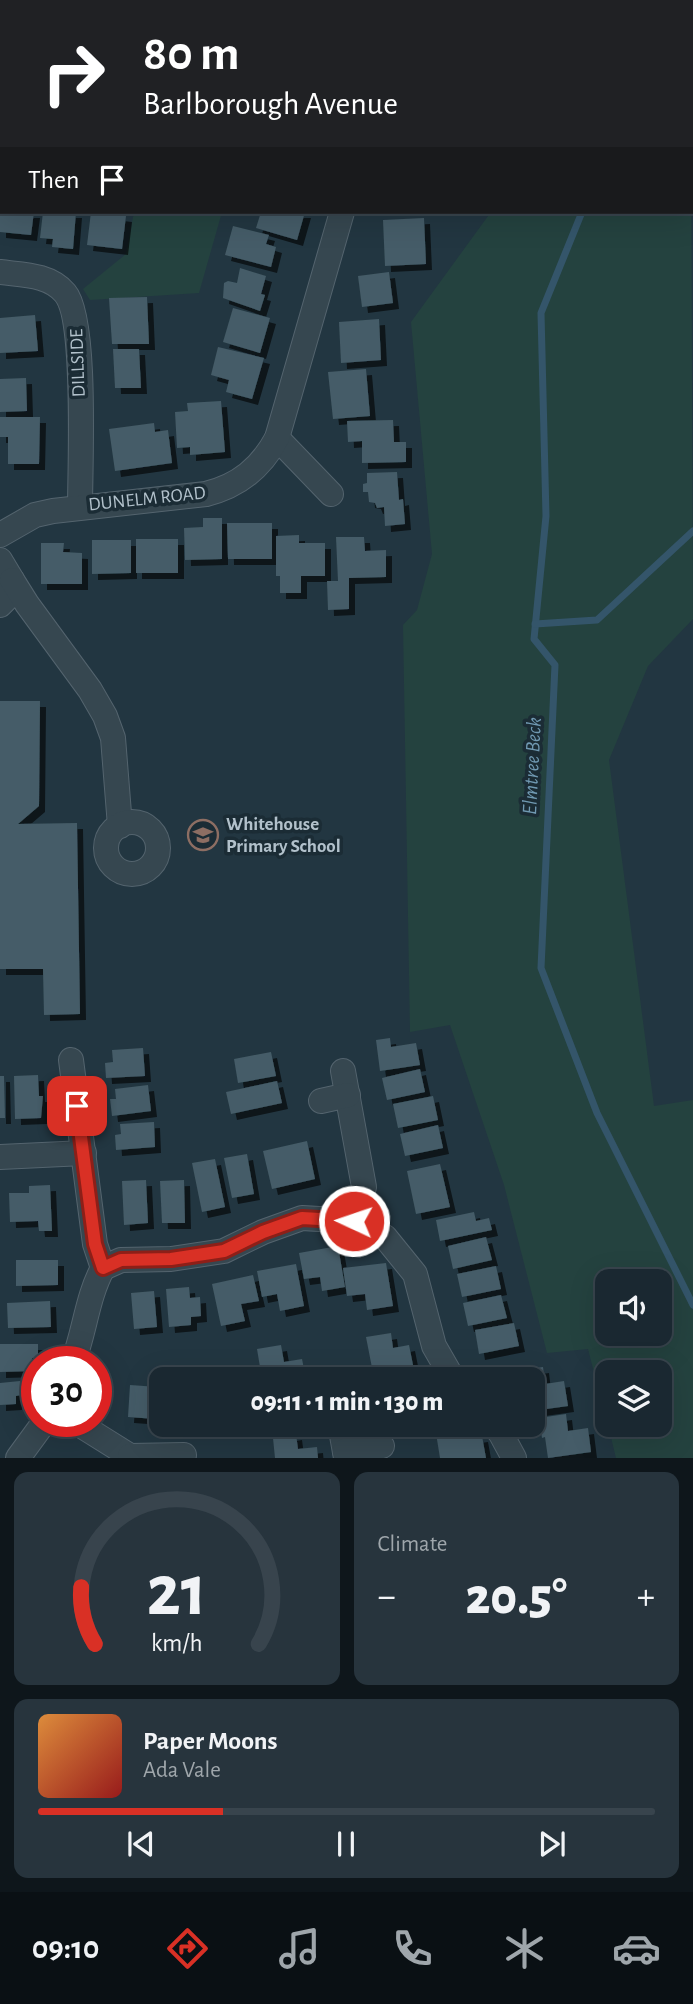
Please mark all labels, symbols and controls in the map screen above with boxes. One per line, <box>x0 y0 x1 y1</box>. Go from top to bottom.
icon: right <box>28 28 119 119</box>
text: 80 m <box>143 30 240 79</box>
text: Barlborough Avenue <box>143 88 398 120</box>
icon: arrive <box>93 161 131 199</box>
text: Then <box>28 167 79 193</box>
street label: DILLSIDE <box>67 328 89 398</box>
street label: DUNELM ROAD <box>87 483 207 515</box>
water label: Elmtree Beck <box>519 716 545 815</box>
place label: Whitehouse Primary School <box>226 815 341 856</box>
school or university icon: Whitehouse Primary School <box>186 818 220 852</box>
pin <box>47 1076 107 1136</box>
icon: arrive <box>58 1087 96 1125</box>
position arrow <box>317 1184 391 1258</box>
map controls <box>595 1269 672 1437</box>
button: sound <box>595 1269 672 1346</box>
speed limit sign: 30 <box>21 1346 112 1437</box>
button: layers <box>595 1360 672 1437</box>
text: 09:11 · 1 min · 130 m <box>251 1389 443 1415</box>
text: Climate <box>378 1533 447 1556</box>
text: 21 <box>147 1557 207 1630</box>
text: 20.5° <box>465 1571 567 1623</box>
text: − <box>378 1578 396 1616</box>
text: + <box>637 1578 655 1616</box>
text: km/h <box>151 1631 203 1656</box>
text: Paper Moons <box>143 1728 278 1754</box>
text: Ada Vale <box>143 1759 221 1782</box>
icon: previous <box>122 1825 160 1863</box>
icon: pause <box>327 1825 365 1863</box>
icon: next <box>533 1825 571 1863</box>
icon: directions <box>163 1924 212 1973</box>
icon: music <box>275 1924 324 1973</box>
icon: phone <box>388 1924 437 1973</box>
icon: climate <box>500 1924 549 1973</box>
icon: car <box>612 1924 661 1973</box>
text: 09:10 <box>32 1932 99 1964</box>

